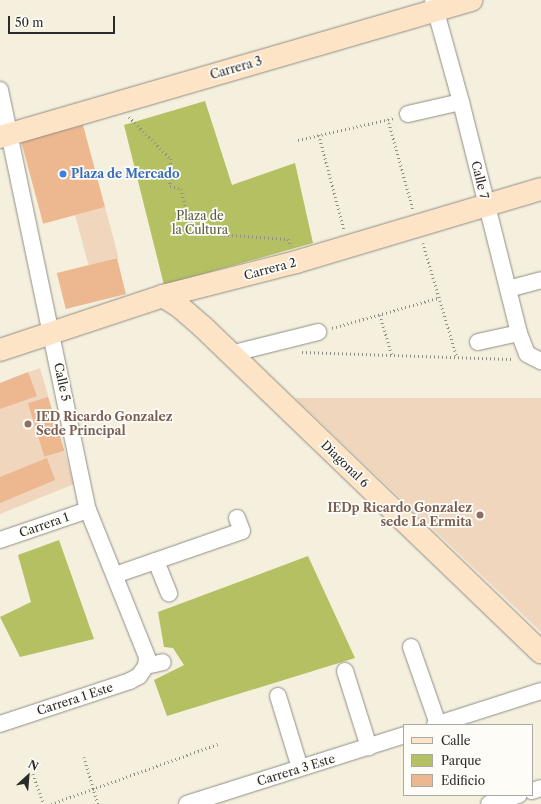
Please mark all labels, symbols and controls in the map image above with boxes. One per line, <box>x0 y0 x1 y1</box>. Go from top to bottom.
scale bar <box>10 8 117 34</box>
text: 50 m <box>15 15 44 30</box>
street label: Carrera 3 <box>208 54 264 82</box>
street label: Calle 7 <box>468 160 492 200</box>
place label: Plaza de Mercado <box>71 167 180 181</box>
marker: Plaza de Mercado <box>58 169 68 179</box>
park label: Plaza de la Cultura <box>172 209 228 237</box>
street label: Carrera 2 <box>242 255 298 283</box>
street label: Calle 5 <box>51 361 73 403</box>
place label: IED Ricardo Gonzalez Sede Principal <box>36 410 173 438</box>
marker: IED Ricardo Gonzalez Sede Principal <box>23 419 33 429</box>
street label: Diagonal 6 <box>318 438 372 490</box>
place label: IEDp Ricardo Gonzalez sede La Ermita <box>327 501 472 529</box>
street label: Carrera 1 <box>17 510 71 540</box>
marker: IEDp Ricardo Gonzalez sede La Ermita <box>475 510 485 520</box>
street label: Carrera 1 Este <box>35 680 115 718</box>
legend <box>403 724 533 796</box>
text: Calle <box>441 733 470 748</box>
street label: Carrera 3 Este <box>255 751 337 789</box>
text: Parque <box>441 753 481 768</box>
north arrow <box>8 756 48 796</box>
text: N <box>26 757 41 774</box>
text: Edificio <box>441 773 485 788</box>

